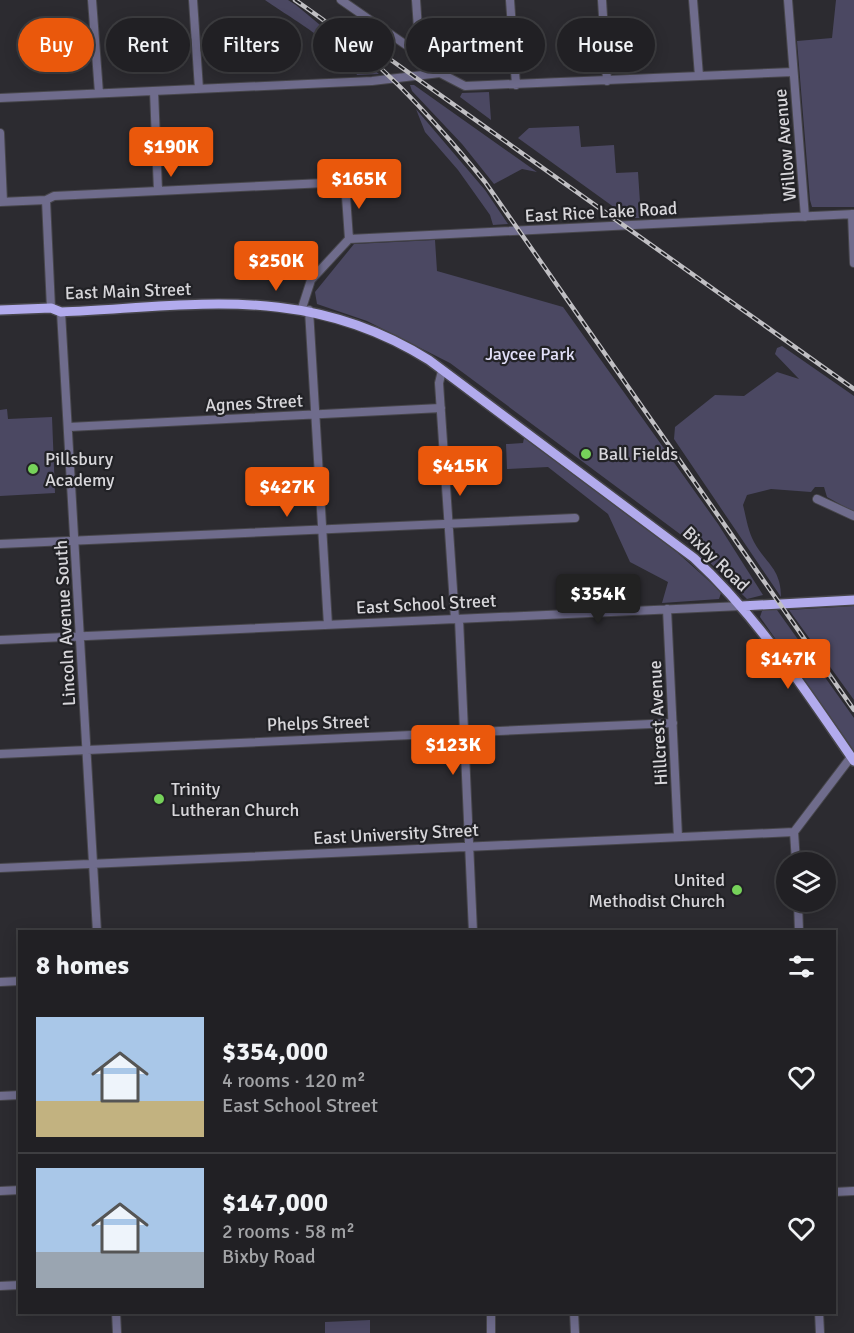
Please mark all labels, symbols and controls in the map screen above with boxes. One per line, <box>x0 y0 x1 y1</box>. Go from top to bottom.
chip: Buy <box>18 18 94 72</box>
chip: Rent <box>106 18 190 72</box>
chip: Filters <box>202 18 301 72</box>
chip: New <box>313 18 394 72</box>
chip: Apartment <box>406 18 545 72</box>
chip: House <box>557 18 655 72</box>
street label: Willow Avenue <box>769 88 801 202</box>
pin: $190K <box>129 127 213 178</box>
text: $190K <box>143 134 199 159</box>
pin: $165K <box>317 159 401 210</box>
text: $165K <box>331 166 387 191</box>
street label: East Rice Lake Road <box>524 197 678 227</box>
pin: $250K <box>234 241 318 292</box>
text: $250K <box>248 248 304 273</box>
street label: East Main Street <box>64 278 192 304</box>
park label: Jaycee Park <box>485 343 575 365</box>
street label: Agnes Street <box>205 389 303 417</box>
place label: Ball Fields <box>598 443 678 465</box>
pin: $415K <box>418 446 502 497</box>
marker: Ball Fields <box>579 447 593 461</box>
place label: Pillsbury Academy <box>45 448 115 491</box>
text: $415K <box>432 453 488 478</box>
marker: Pillsbury Academy <box>26 462 40 476</box>
pin: $427K <box>245 467 329 518</box>
text: $427K <box>259 474 315 499</box>
street label: Bixby Road <box>678 522 754 596</box>
street label: Lincoln Avenue South <box>50 539 80 707</box>
pin: $354K <box>556 574 640 625</box>
text: $354K <box>570 581 626 606</box>
street label: East School Street <box>355 589 497 619</box>
pin: $147K <box>746 639 830 690</box>
text: $147K <box>760 646 816 671</box>
street label: Hillcrest Avenue <box>644 660 672 786</box>
street label: Phelps Street <box>266 710 370 736</box>
pin: $123K <box>411 725 495 776</box>
text: $123K <box>425 732 481 757</box>
place label: Trinity Lutheran Church <box>171 778 299 821</box>
marker: Trinity Lutheran Church <box>152 792 166 806</box>
street label: East University Street <box>313 819 479 849</box>
map controls <box>776 852 836 912</box>
button: layers <box>776 852 836 912</box>
place label: United Methodist Church <box>588 869 725 912</box>
marker: United Methodist Church <box>730 883 744 897</box>
text: 8 homes <box>36 950 129 982</box>
icon: filters <box>785 950 818 983</box>
text: $354,000 <box>222 1036 328 1068</box>
icon: home <box>84 1041 156 1113</box>
icon: heart <box>785 1061 818 1094</box>
text: 4 rooms · 120 m² <box>222 1068 366 1093</box>
text: East School Street <box>222 1093 378 1118</box>
text: $147,000 <box>222 1187 328 1219</box>
icon: home <box>84 1192 156 1264</box>
icon: heart <box>785 1212 818 1245</box>
text: 2 rooms · 58 m² <box>222 1219 355 1244</box>
text: Bixby Road <box>222 1244 316 1269</box>

